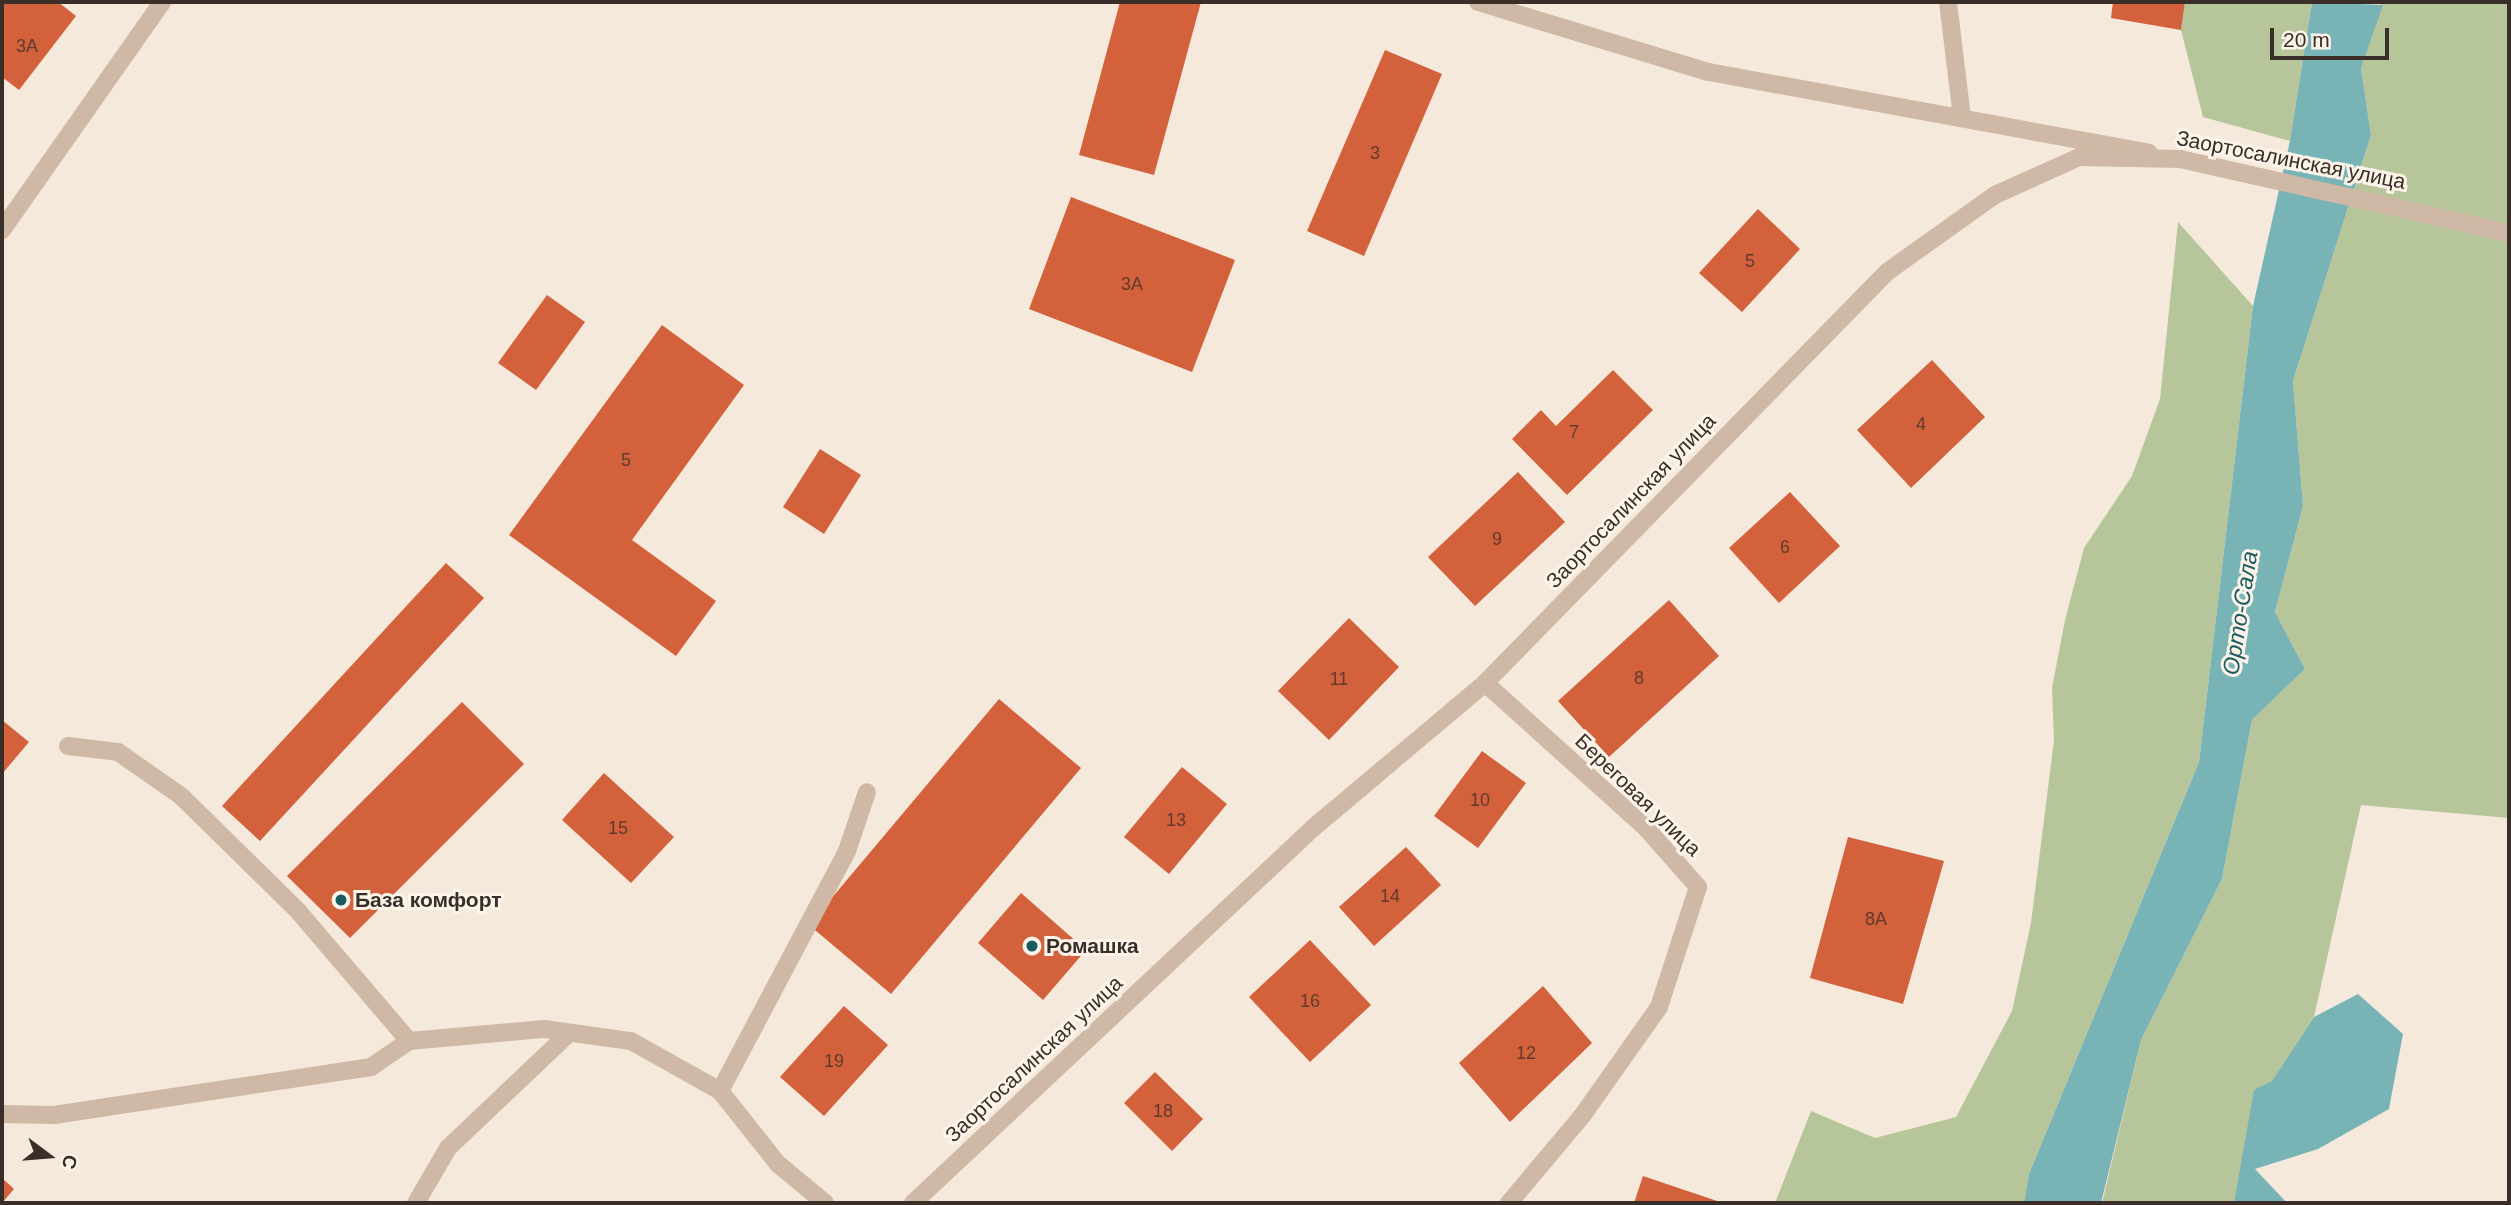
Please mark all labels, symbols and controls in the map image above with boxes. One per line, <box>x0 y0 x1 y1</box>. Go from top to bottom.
scale bar <box>2273 14 2392 58</box>
text: 20 m <box>2283 28 2330 51</box>
house number: 3А <box>16 35 38 57</box>
street label: Заортосалинская улица <box>2174 125 2408 195</box>
house number: 3 <box>1370 142 1380 164</box>
house number: 5 <box>1745 250 1755 272</box>
house number: 3А <box>1121 273 1143 295</box>
street label: Заортосалинская улица <box>1541 408 1721 594</box>
house number: 4 <box>1916 413 1926 435</box>
house number: 7 <box>1569 421 1579 443</box>
house number: 5 <box>621 449 631 471</box>
house number: 9 <box>1492 528 1502 550</box>
house number: 6 <box>1780 536 1790 558</box>
water label: Орто-Сала <box>2217 549 2263 677</box>
house number: 8 <box>1634 667 1644 689</box>
house number: 11 <box>1330 668 1348 690</box>
street label: Береговая улица <box>1570 729 1706 861</box>
house number: 10 <box>1470 789 1490 811</box>
house number: 13 <box>1166 809 1186 831</box>
house number: 15 <box>608 817 628 839</box>
house number: 14 <box>1380 885 1400 907</box>
place label: База комфорт <box>355 887 502 913</box>
marker: База комфорт <box>333 892 349 908</box>
house number: 8А <box>1865 908 1887 930</box>
place label: Ромашка <box>1046 933 1139 959</box>
marker: Ромашка <box>1024 938 1040 954</box>
street label: Заортосалинская улица <box>940 970 1128 1148</box>
house number: 16 <box>1300 990 1320 1012</box>
house number: 12 <box>1516 1042 1536 1064</box>
house number: 19 <box>824 1050 844 1072</box>
house number: 18 <box>1153 1100 1173 1122</box>
north arrow <box>14 1121 84 1191</box>
text: С <box>58 1152 82 1171</box>

